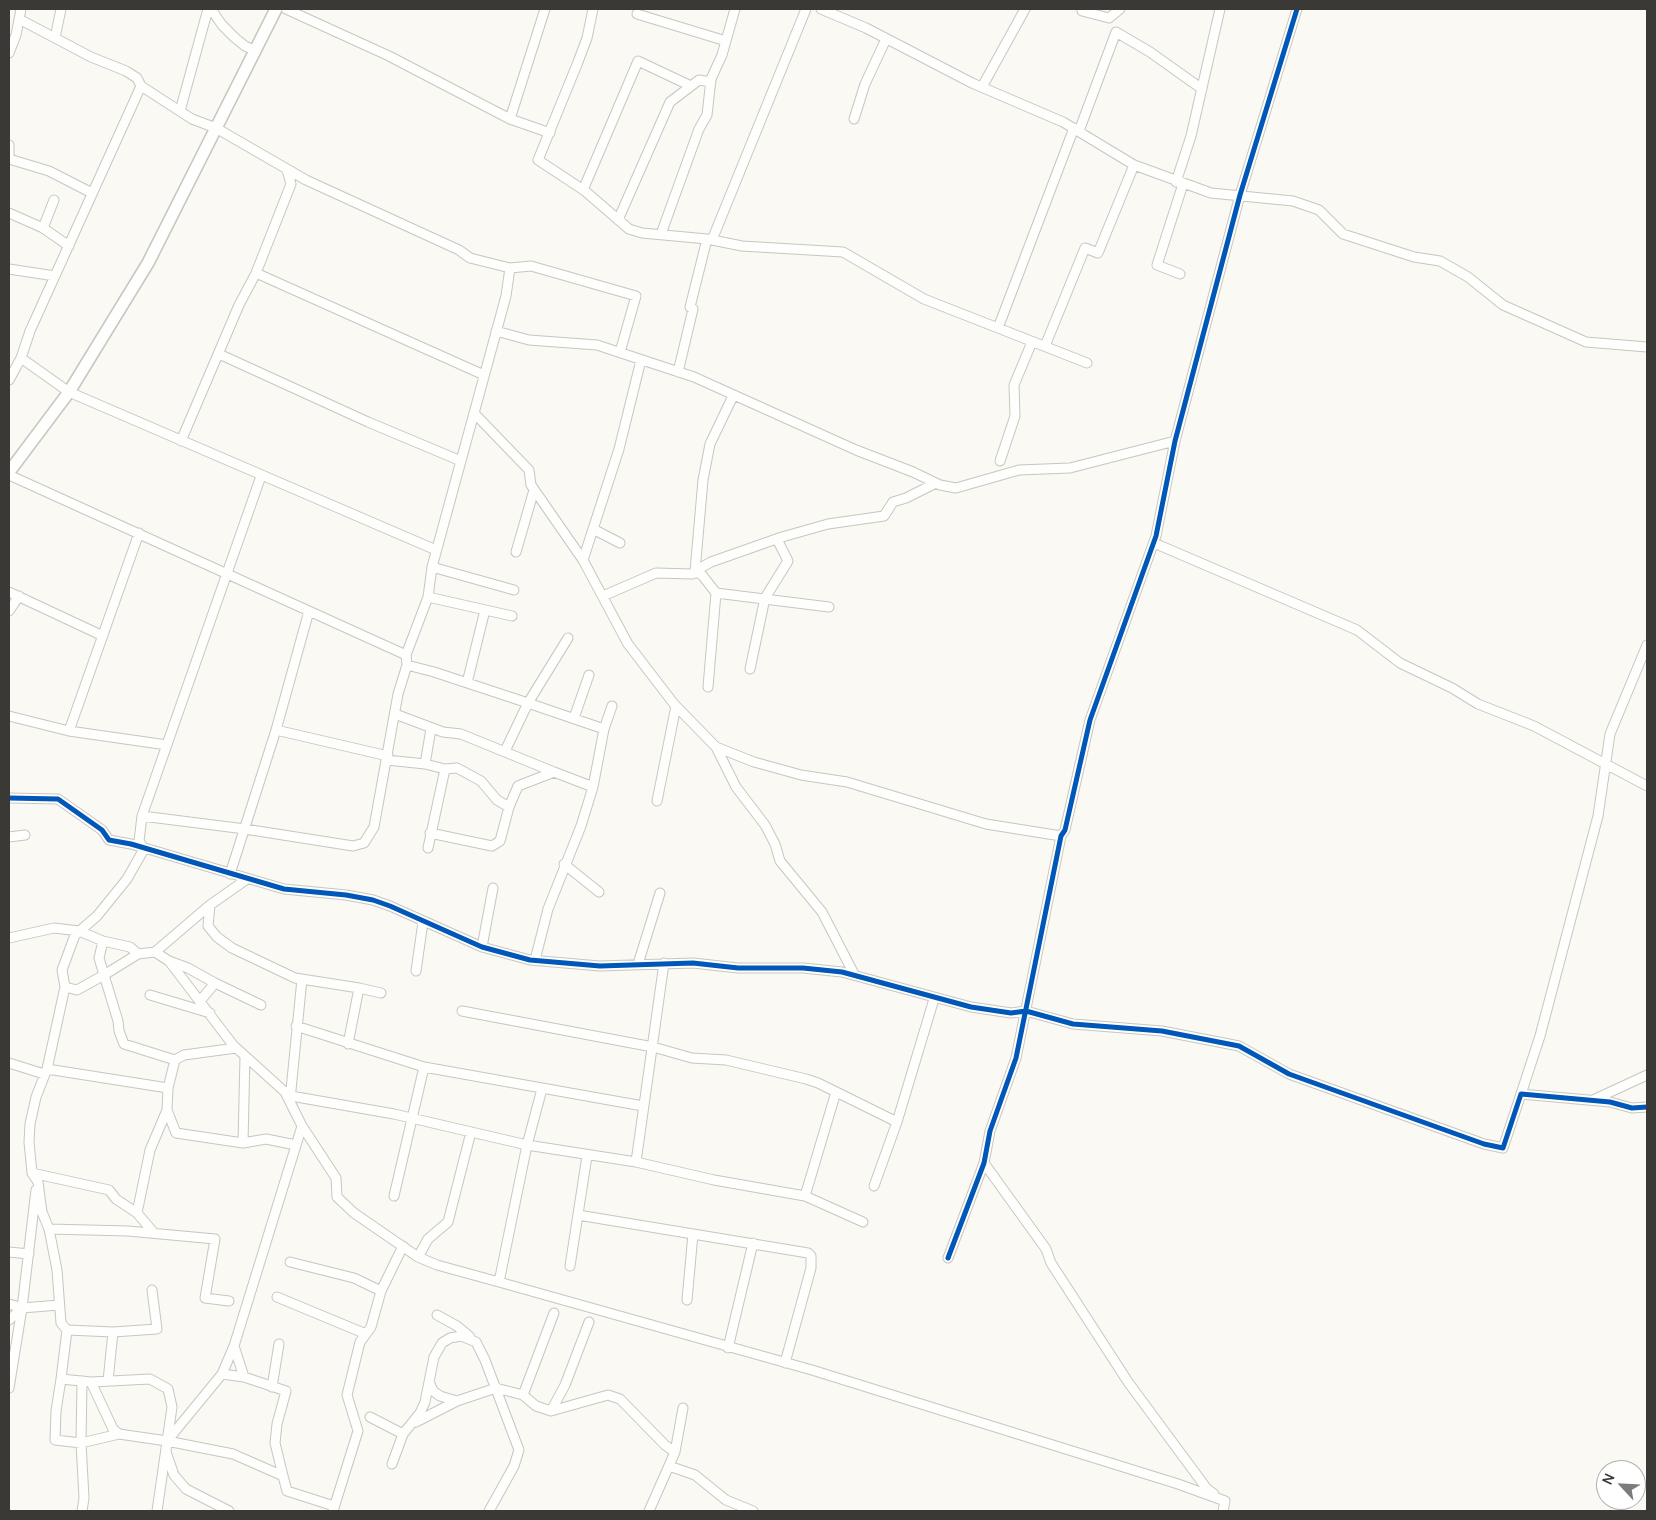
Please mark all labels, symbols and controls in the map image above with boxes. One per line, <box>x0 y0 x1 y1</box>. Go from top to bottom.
north arrow <box>1596 1460 1646 1510</box>
text: N <box>1597 1470 1619 1487</box>

